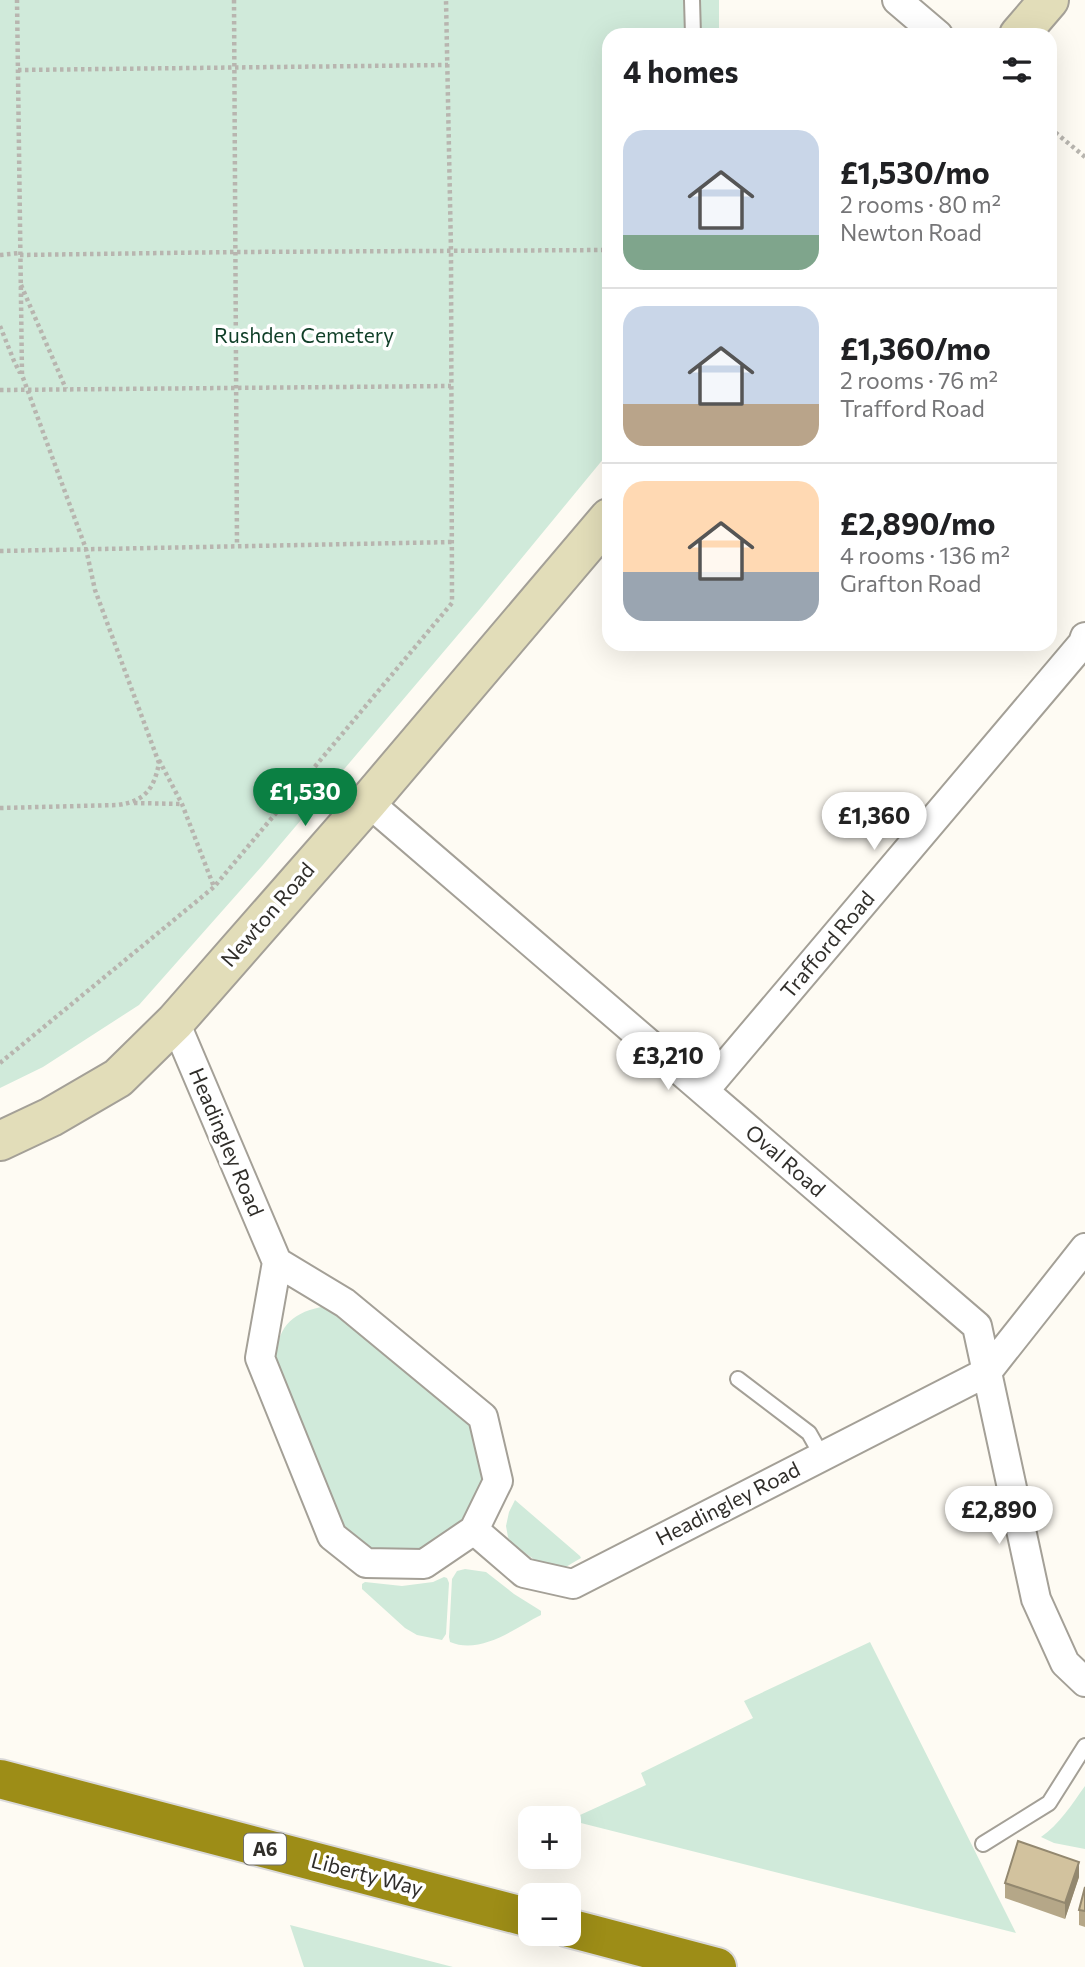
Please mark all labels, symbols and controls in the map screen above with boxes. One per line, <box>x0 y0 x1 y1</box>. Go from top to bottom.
icon: filters <box>998 51 1036 89</box>
text: 4 homes <box>623 52 738 89</box>
text: £1,530/mo <box>840 153 990 190</box>
icon: home <box>679 158 763 242</box>
text: 2 rooms · 80 m² <box>840 190 1001 218</box>
text: Newton Road <box>840 218 982 246</box>
park label: Rushden Cemetery <box>214 322 394 347</box>
text: £1,360/mo <box>840 329 991 366</box>
icon: home <box>679 334 763 418</box>
text: 2 rooms · 76 m² <box>840 366 998 394</box>
text: Trafford Road <box>840 394 985 422</box>
text: £2,890/mo <box>840 504 995 541</box>
icon: home <box>679 509 763 593</box>
text: 4 rooms · 136 m² <box>840 541 1010 569</box>
text: Grafton Road <box>840 569 981 597</box>
pin: £1,530 <box>248 768 362 828</box>
text: £1,530 <box>269 777 341 805</box>
pin: £1,360 <box>817 792 931 852</box>
text: £1,360 <box>838 801 910 829</box>
street label: Newton Road <box>215 857 319 971</box>
street label: Trafford Road <box>775 885 879 1003</box>
pin: £3,210 <box>611 1032 725 1092</box>
text: £3,210 <box>632 1041 704 1069</box>
street label: Headingley Road <box>185 1063 270 1219</box>
street label: Oval Road <box>741 1119 831 1201</box>
street label: Headingley Road <box>651 1455 804 1550</box>
pin: £2,890 <box>942 1486 1056 1546</box>
text: £2,890 <box>961 1495 1037 1523</box>
map controls <box>518 1806 581 1946</box>
button: + <box>518 1806 581 1869</box>
road number: A6 <box>244 1834 286 1865</box>
street label: Liberty Way <box>309 1847 426 1901</box>
button: − <box>518 1883 581 1946</box>

